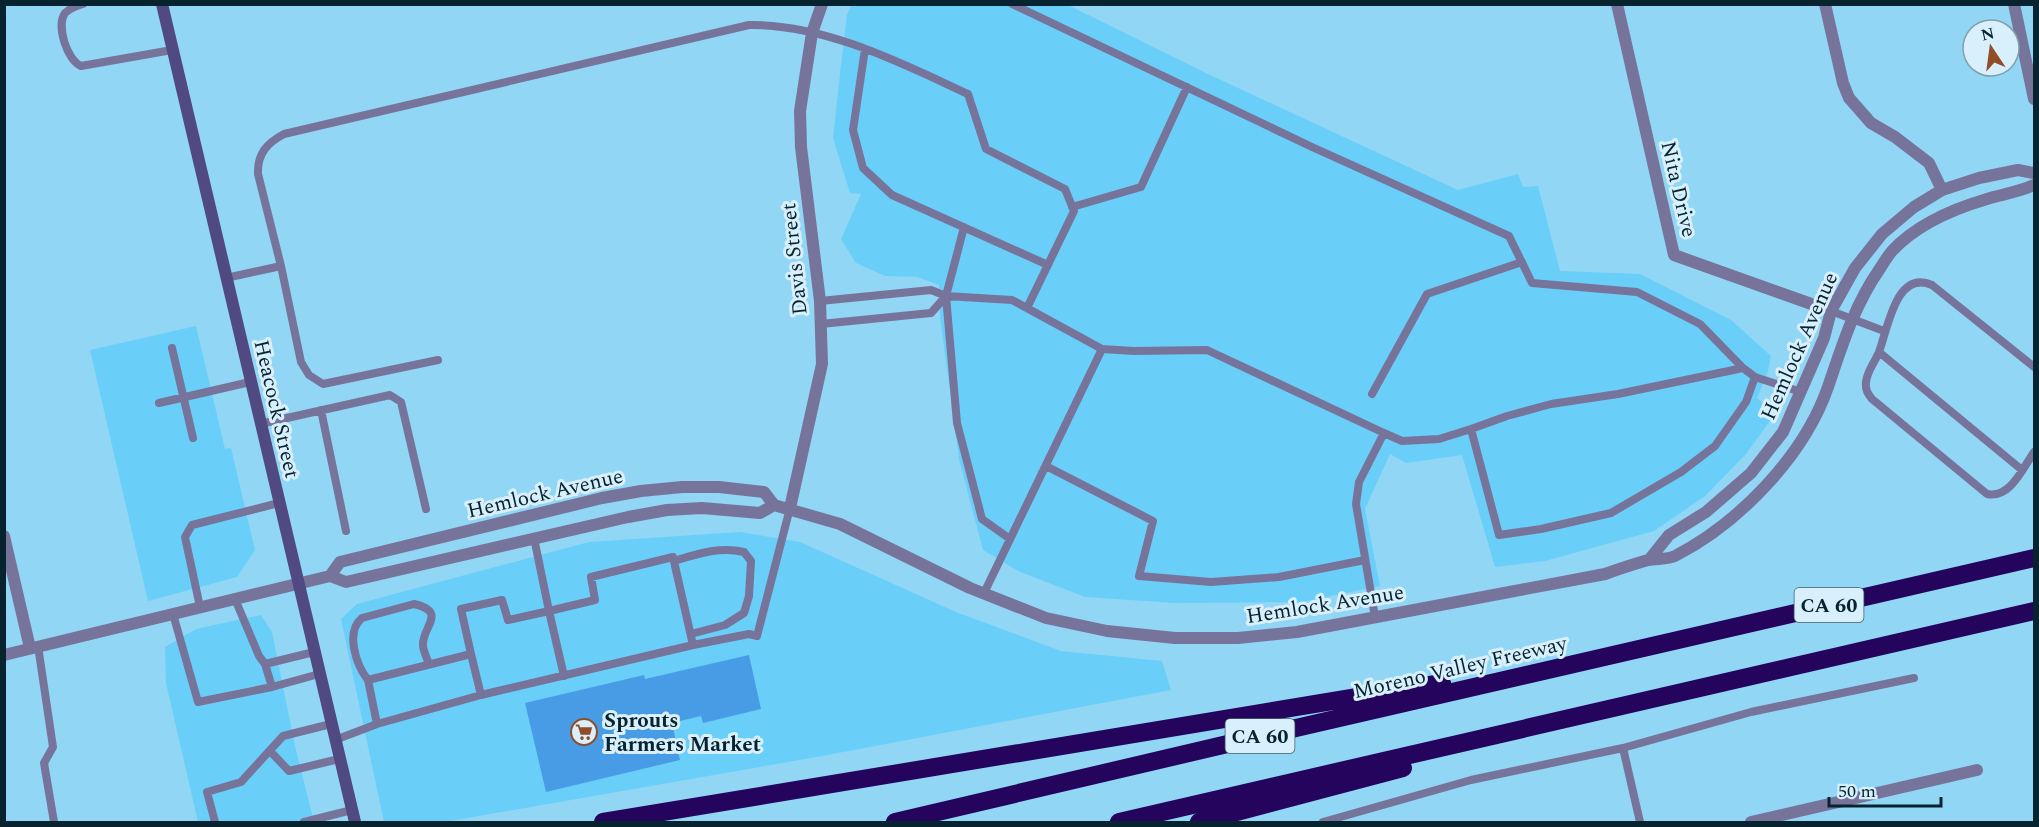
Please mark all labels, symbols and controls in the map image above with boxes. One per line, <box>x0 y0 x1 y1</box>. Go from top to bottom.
north arrow <box>1961 18 2021 78</box>
text: N <box>1979 21 1997 48</box>
street label: Nita Drive <box>1651 138 1705 240</box>
street label: Davis Street <box>773 201 817 317</box>
street label: Hemlock Avenue <box>1753 267 1847 426</box>
street label: Heacock Street <box>245 337 307 482</box>
street label: Hemlock Avenue <box>464 460 626 527</box>
street label: Hemlock Avenue <box>1244 577 1406 633</box>
road number: CA 60 <box>1794 588 1864 622</box>
street label: Moreno Valley Freeway <box>1350 628 1571 708</box>
place label: Sprouts Farmers Market <box>604 705 761 761</box>
supermarket icon: Sprouts Farmers Market <box>569 717 599 747</box>
road number: CA 60 <box>1226 719 1294 753</box>
scale bar <box>1829 770 1942 808</box>
text: 50 m <box>1838 778 1876 805</box>

